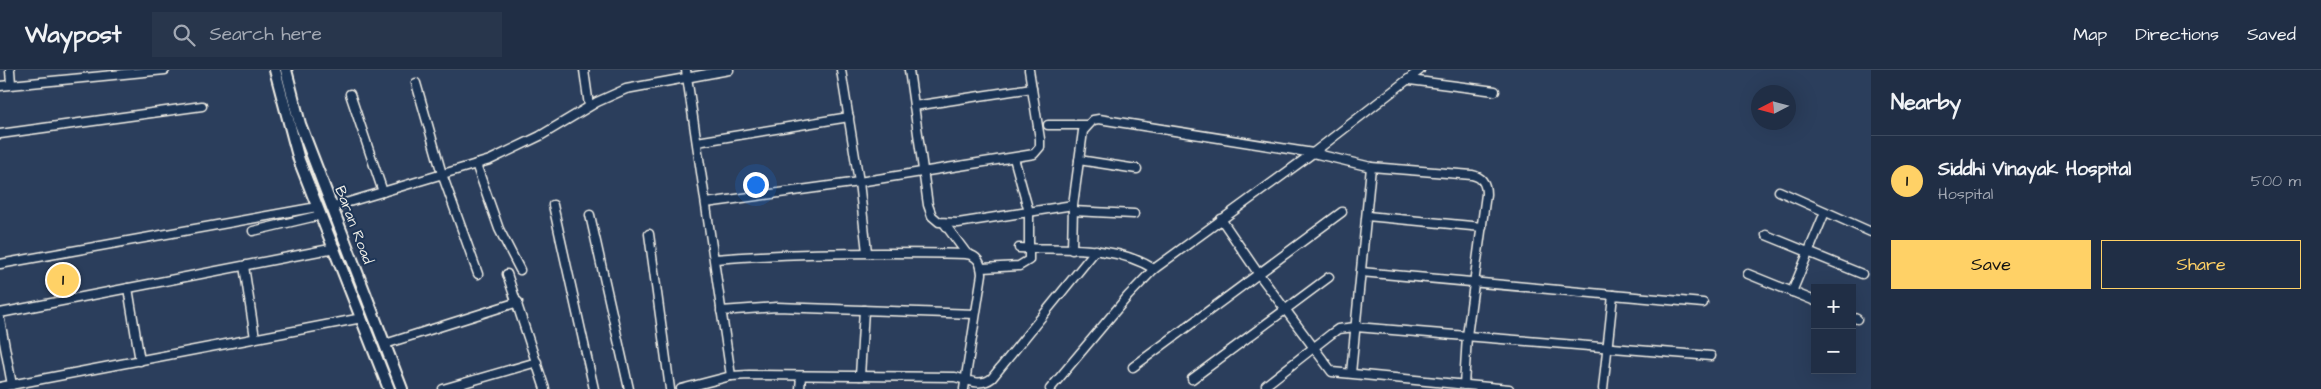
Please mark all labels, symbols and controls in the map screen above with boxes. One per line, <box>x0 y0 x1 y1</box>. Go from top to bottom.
search box <box>152 12 502 57</box>
text: Waypost <box>25 18 122 52</box>
icon: search <box>170 21 198 49</box>
text: Search here <box>210 21 322 48</box>
text: Map <box>2073 22 2107 47</box>
text: Directions <box>2135 22 2219 47</box>
text: Saved <box>2247 22 2296 47</box>
north arrow <box>1751 85 1796 130</box>
text: Nearby <box>1891 88 1961 117</box>
text: Siddhi Vinayak Hospital <box>1938 156 2131 183</box>
text: 1 <box>1906 170 1908 192</box>
text: 500 m <box>2251 170 2301 192</box>
your location <box>743 172 769 198</box>
street label: Baran Road <box>329 183 379 267</box>
text: Hospital <box>1938 183 1993 205</box>
button: Save <box>1891 240 2091 289</box>
button: Share <box>2101 240 2301 289</box>
pin: 1 <box>47 261 79 299</box>
map controls <box>1811 284 1856 374</box>
button: + <box>1811 284 1856 329</box>
button: − <box>1811 329 1856 374</box>

